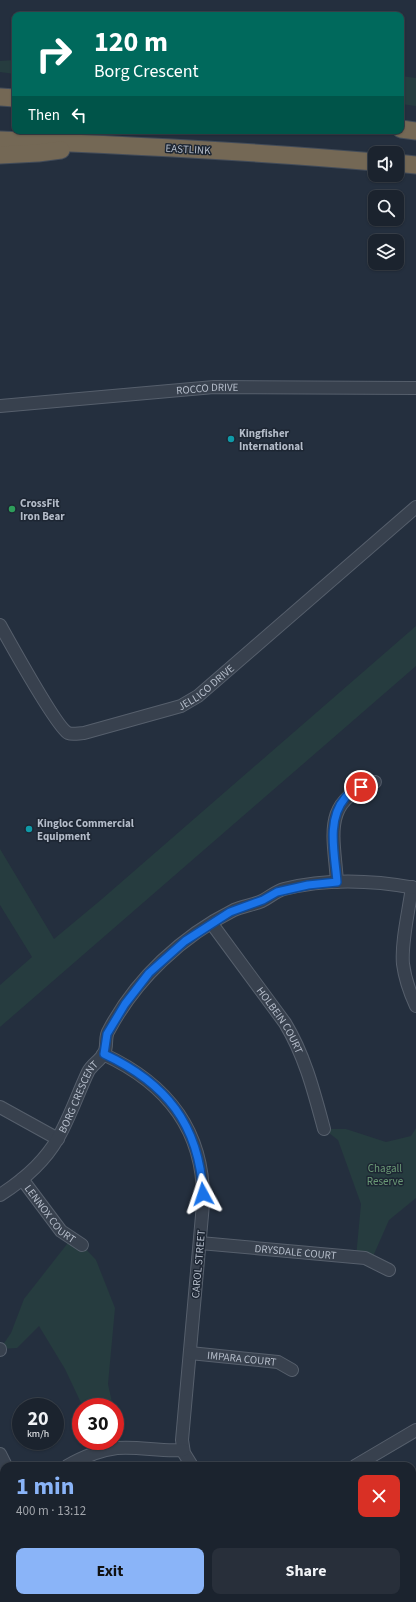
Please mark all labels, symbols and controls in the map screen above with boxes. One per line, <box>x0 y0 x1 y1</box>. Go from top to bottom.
text: 120 m <box>94 22 168 62</box>
icon: right <box>28 28 80 80</box>
text: Borg Crescent <box>94 59 199 84</box>
icon: left <box>68 104 90 126</box>
text: Then <box>28 105 60 126</box>
street label: EASTLINK <box>165 141 211 158</box>
map controls <box>368 146 404 270</box>
button: sound <box>368 146 404 182</box>
button: search <box>368 190 404 226</box>
button: layers <box>368 234 404 270</box>
street label: ROCCO DRIVE <box>175 380 239 398</box>
place label: Kingfisher International <box>239 426 304 454</box>
marker: Kingfisher International <box>226 434 236 444</box>
place label: CrossFit Iron Bear <box>20 496 65 524</box>
marker: CrossFit Iron Bear <box>7 504 17 514</box>
street label: JELLICO DRIVE <box>175 661 238 714</box>
pin <box>344 770 378 804</box>
icon: arrive <box>350 776 372 798</box>
place label: Kingloc Commercial Equipment <box>37 816 135 844</box>
marker: Kingloc Commercial Equipment <box>24 824 34 834</box>
street label: HOLBEIN COURT <box>253 984 307 1056</box>
street label: BORG CRESCENT <box>55 1057 102 1136</box>
park label: Chagall Reserve <box>367 1161 404 1189</box>
position arrow <box>182 1173 224 1215</box>
street label: LENNOX COURT <box>21 1182 79 1247</box>
street label: CAROL STREET <box>188 1229 209 1299</box>
street label: DRYSDALE COURT <box>254 1241 337 1263</box>
street label: IMPARA COURT <box>206 1348 277 1370</box>
speed limit sign: 30 <box>72 1398 124 1450</box>
text: 20 <box>27 1405 49 1433</box>
text: km/h <box>27 1427 49 1441</box>
text: 1 min <box>16 1469 74 1504</box>
button: close <box>358 1475 400 1517</box>
text: 400 m · 13:12 <box>16 1502 86 1520</box>
button: Exit <box>16 1548 204 1594</box>
button: Share <box>212 1548 400 1594</box>

